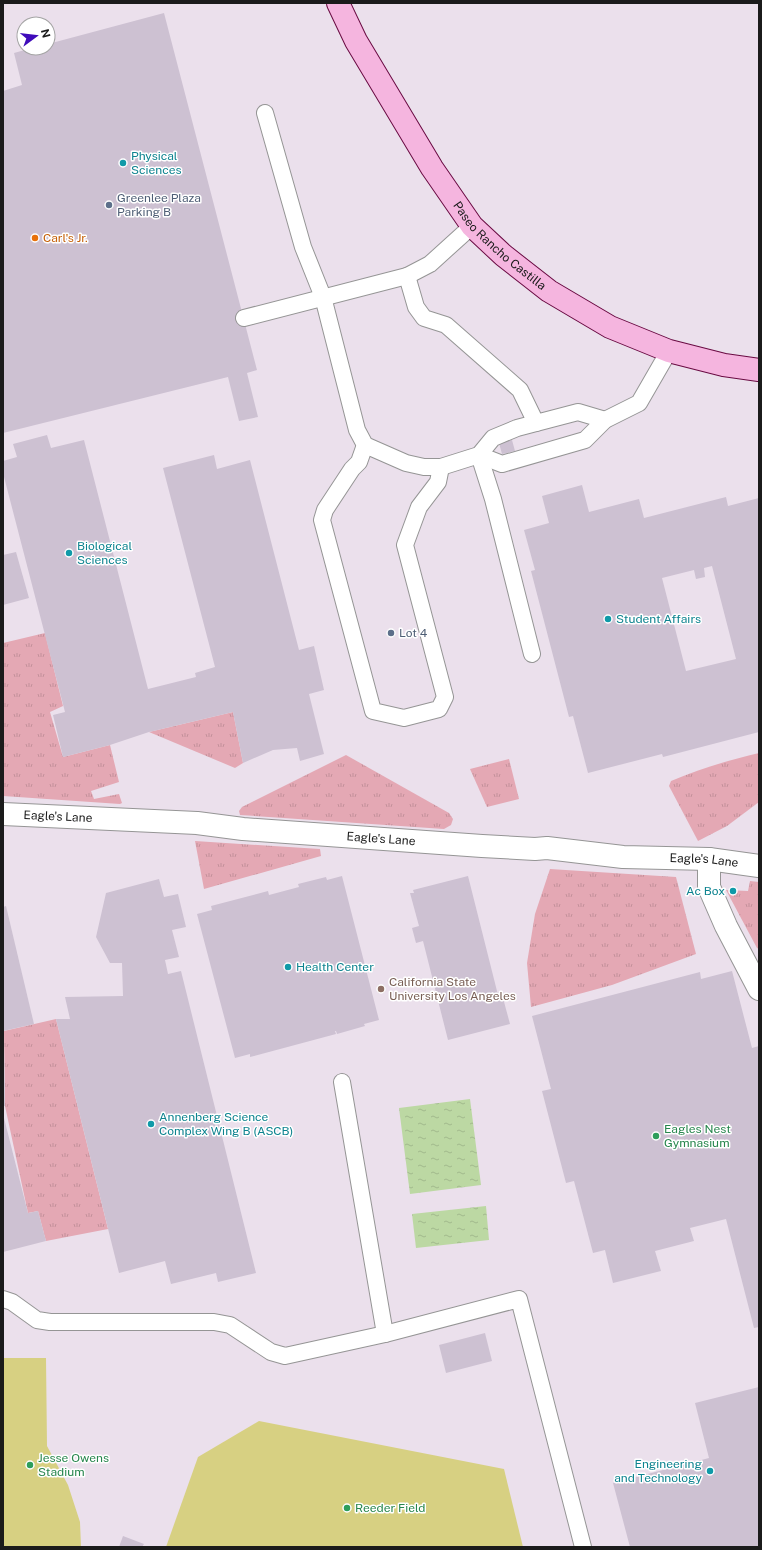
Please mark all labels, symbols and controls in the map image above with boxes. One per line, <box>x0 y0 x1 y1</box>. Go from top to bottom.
north arrow <box>16 16 56 56</box>
text: N <box>39 28 53 39</box>
place label: Physical Sciences <box>131 149 182 177</box>
marker: Physical Sciences <box>118 158 128 168</box>
place label: Greenlee Plaza Parking B <box>117 191 201 219</box>
street label: Paseo Rancho Castilla <box>450 199 549 293</box>
marker: Greenlee Plaza Parking B <box>104 200 114 210</box>
place label: Carl's Jr. <box>43 231 88 245</box>
marker: Carl's Jr. <box>30 233 40 243</box>
place label: Biological Sciences <box>77 539 132 567</box>
marker: Biological Sciences <box>64 548 74 558</box>
place label: Student Affairs <box>616 612 701 626</box>
marker: Student Affairs <box>603 614 613 624</box>
place label: Lot 4 <box>399 626 428 640</box>
marker: Lot 4 <box>386 628 396 638</box>
street label: Eagle's Lane <box>23 808 93 825</box>
street label: Eagle's Lane <box>346 829 416 848</box>
street label: Eagle's Lane <box>669 851 739 870</box>
place label: Ac Box <box>686 884 725 898</box>
marker: Ac Box <box>728 886 738 896</box>
place label: Health Center <box>296 960 374 974</box>
marker: Health Center <box>283 962 293 972</box>
place label: California State University Los Angeles <box>389 975 516 1003</box>
marker: California State University Los Angeles <box>376 984 386 994</box>
place label: Annenberg Science Complex Wing B (ASCB) <box>159 1110 293 1138</box>
marker: Annenberg Science Complex Wing B (ASCB) <box>146 1119 156 1129</box>
place label: Eagles Nest Gymnasium <box>664 1122 731 1150</box>
marker: Eagles Nest Gymnasium <box>651 1131 661 1141</box>
place label: Jesse Owens Stadium <box>38 1451 109 1479</box>
place label: Engineering and Technology <box>614 1457 703 1485</box>
marker: Jesse Owens Stadium <box>25 1460 35 1470</box>
marker: Engineering and Technology <box>705 1466 715 1476</box>
place label: Reeder Field <box>355 1501 425 1515</box>
marker: Reeder Field <box>342 1503 352 1513</box>

